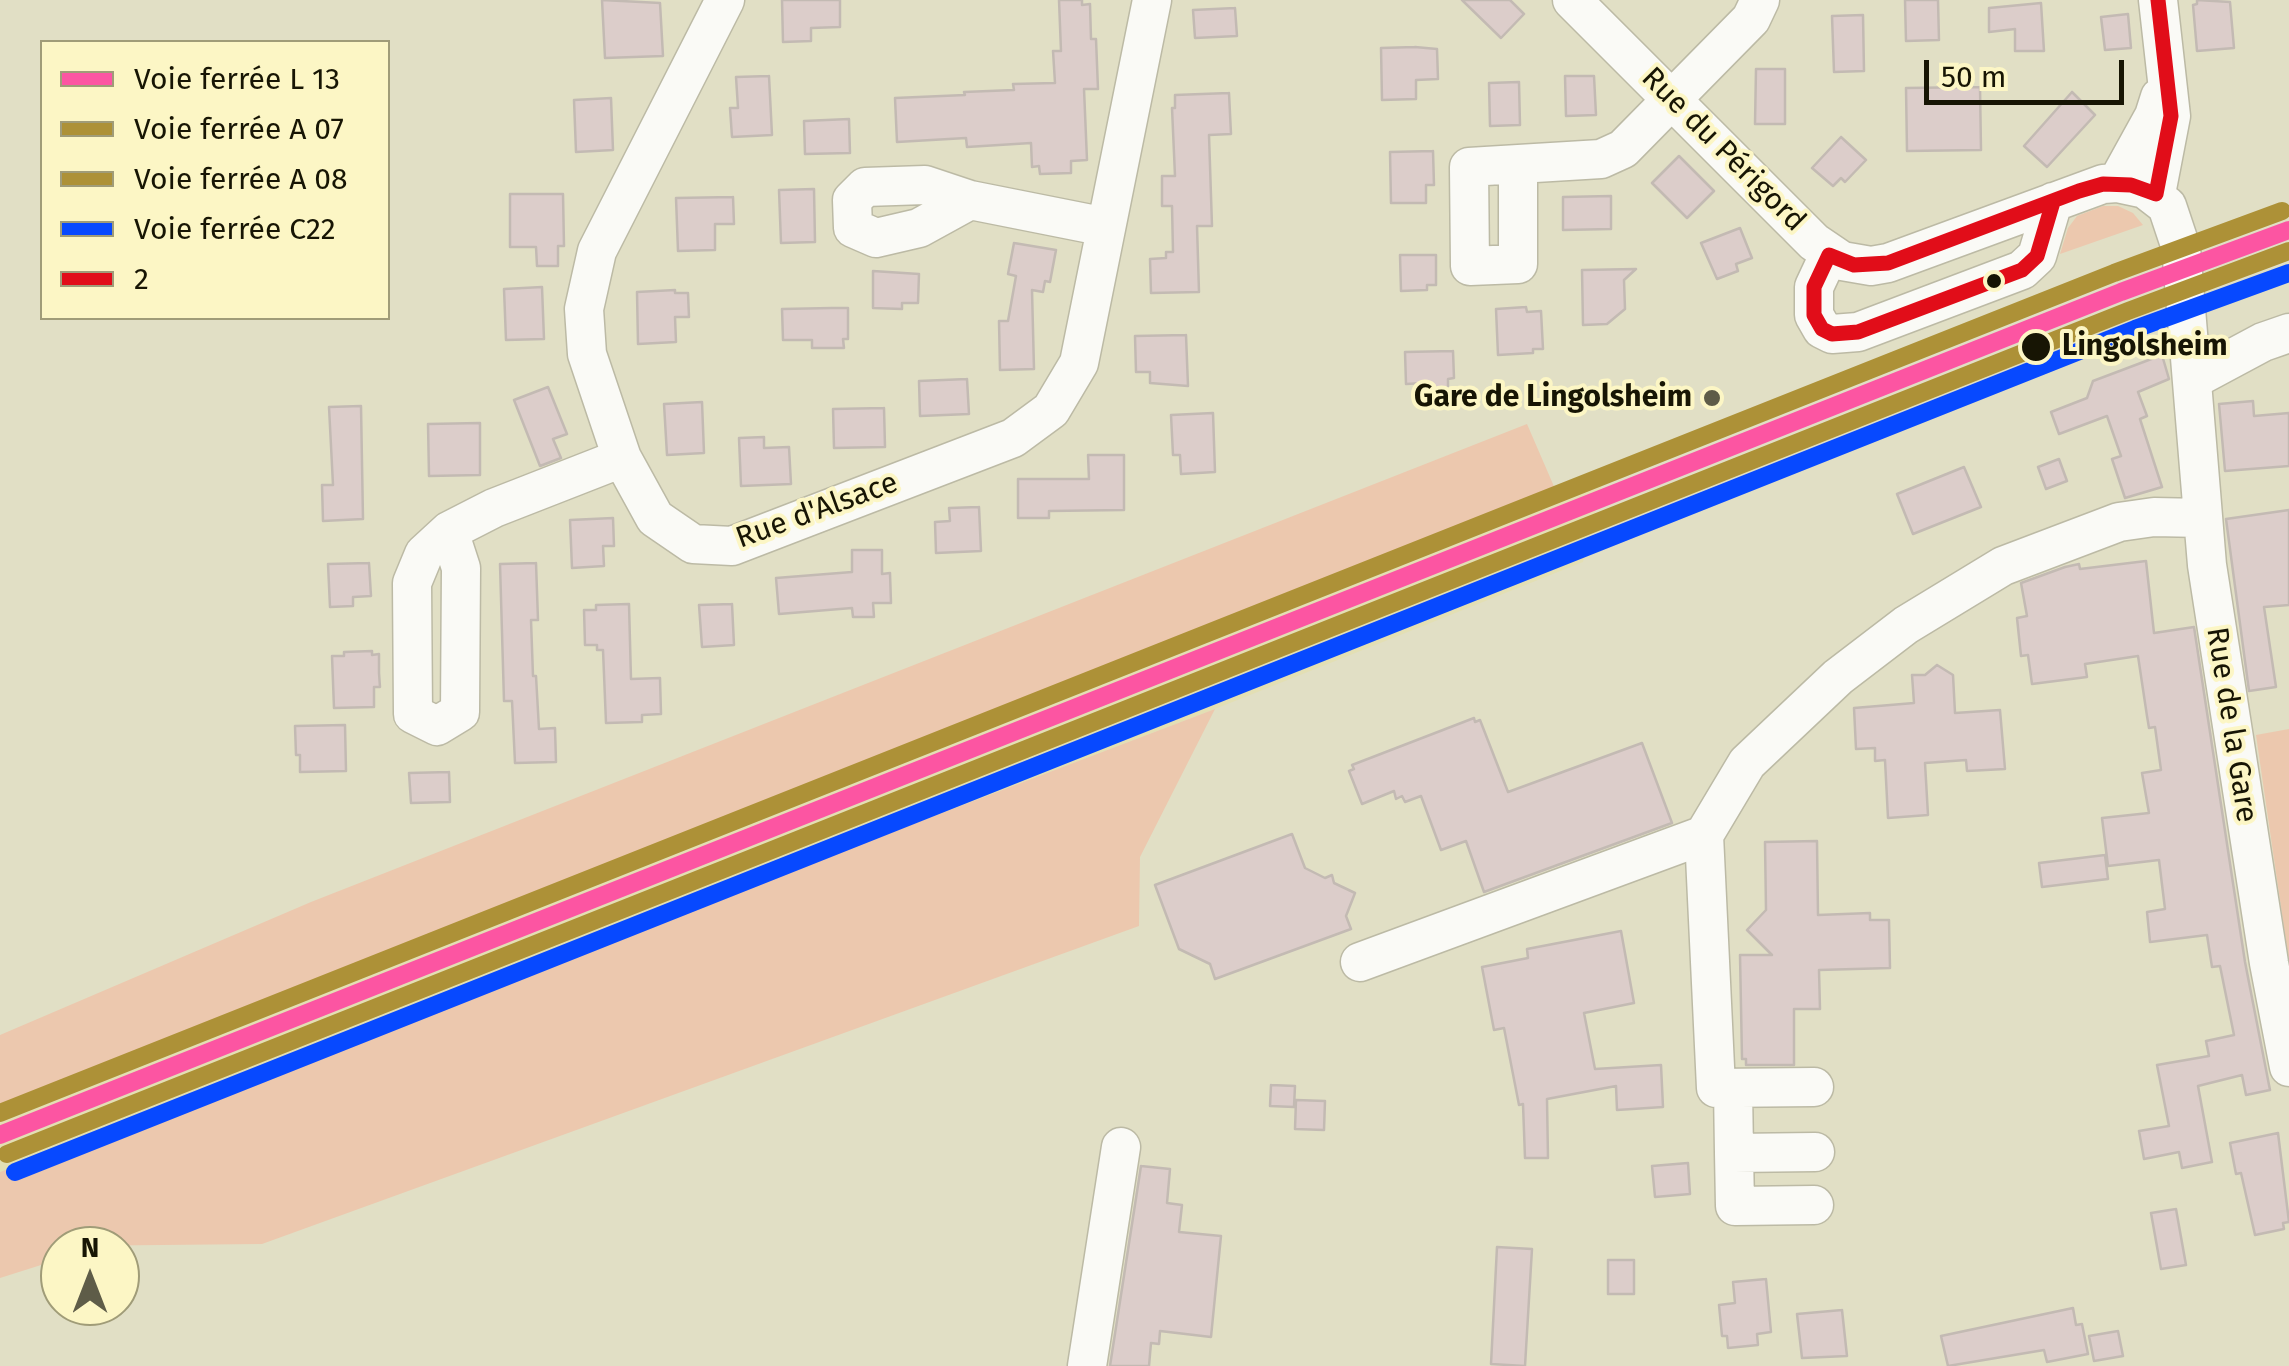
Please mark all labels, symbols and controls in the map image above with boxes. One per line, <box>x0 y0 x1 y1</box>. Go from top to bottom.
legend <box>40 40 390 320</box>
scale bar <box>1929 40 2129 102</box>
text: 50 m <box>1941 59 2006 95</box>
street label: Rue du Périgord <box>1633 60 1813 240</box>
text: Voie ferrée L 13 <box>134 61 340 97</box>
text: Voie ferrée A 07 <box>134 111 344 147</box>
text: Voie ferrée A 08 <box>134 161 348 197</box>
text: Voie ferrée C22 <box>134 211 336 247</box>
text: 2 <box>134 261 149 297</box>
unlabelled marker <box>1984 271 2004 291</box>
place label: Lingolsheim <box>2062 329 2228 365</box>
marker: Lingolsheim <box>2019 330 2053 364</box>
place label: Gare de Lingolsheim <box>1414 380 1692 416</box>
marker: Gare de Lingolsheim <box>1701 387 1723 409</box>
street label: Rue d'Alsace <box>731 465 903 557</box>
street label: Rue de la Gare <box>2198 625 2264 825</box>
north arrow <box>40 1226 140 1326</box>
text: N <box>81 1231 99 1264</box>

